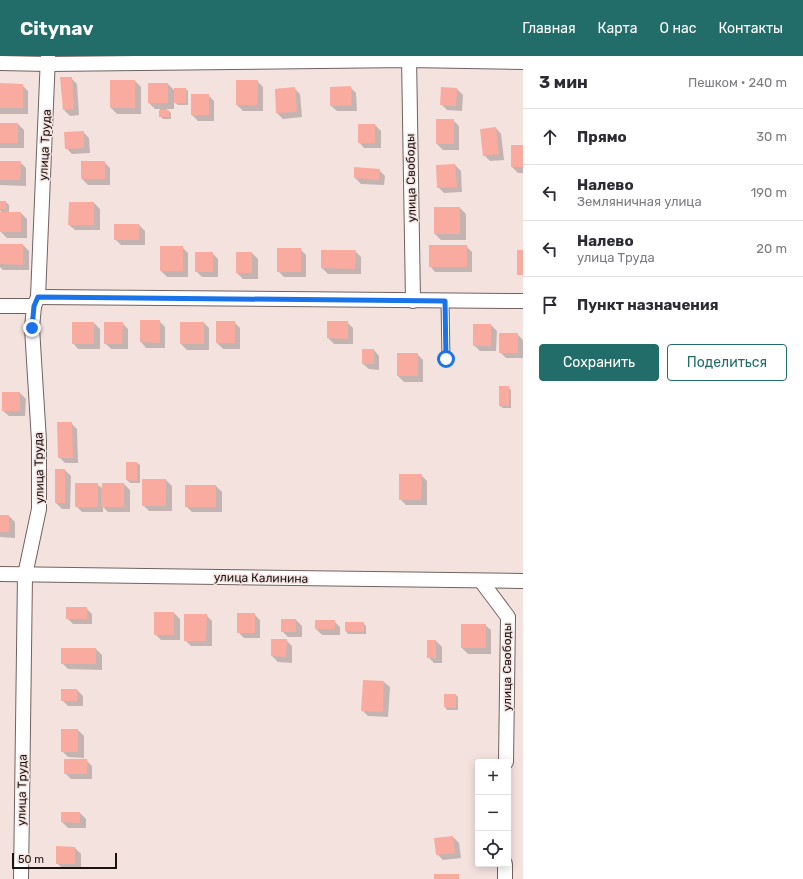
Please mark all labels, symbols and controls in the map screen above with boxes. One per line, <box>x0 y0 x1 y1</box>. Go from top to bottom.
text: Citynav <box>20 17 93 40</box>
text: Главная <box>522 20 576 37</box>
text: Карта <box>598 20 638 37</box>
text: О нас <box>660 20 696 37</box>
text: Контакты <box>718 20 783 37</box>
text: 3 мин <box>539 72 588 92</box>
text: Пешком · 240 m <box>688 75 787 90</box>
street label: улица Труда <box>36 109 54 181</box>
icon: ahead <box>539 126 561 148</box>
text: Прямо <box>577 128 627 146</box>
text: 30 m <box>756 129 787 144</box>
street label: улица Свободы <box>403 134 419 222</box>
text: Налево <box>577 176 634 194</box>
icon: left <box>539 182 561 204</box>
text: 190 m <box>751 185 787 200</box>
text: Земляничная улица <box>577 194 702 209</box>
text: Налево <box>577 232 634 250</box>
icon: left <box>539 238 561 260</box>
text: 20 m <box>756 241 787 256</box>
text: улица Труда <box>577 250 655 265</box>
icon: arrive <box>539 294 561 316</box>
text: Пункт назначения <box>577 296 719 314</box>
route end <box>23 319 41 337</box>
button: Сохранить <box>539 344 659 381</box>
button: Поделиться <box>667 344 787 381</box>
route start <box>437 350 455 368</box>
street label: улица Труда <box>31 432 47 504</box>
street label: улица Калинина <box>214 570 308 586</box>
street label: улица Свободы <box>500 623 514 711</box>
street label: улица Труда <box>14 754 30 826</box>
map controls <box>475 759 511 867</box>
button: + <box>475 759 511 795</box>
button: − <box>475 795 511 831</box>
button: locate <box>475 831 511 867</box>
scale bar <box>12 851 117 870</box>
text: 50 m <box>18 853 44 866</box>

